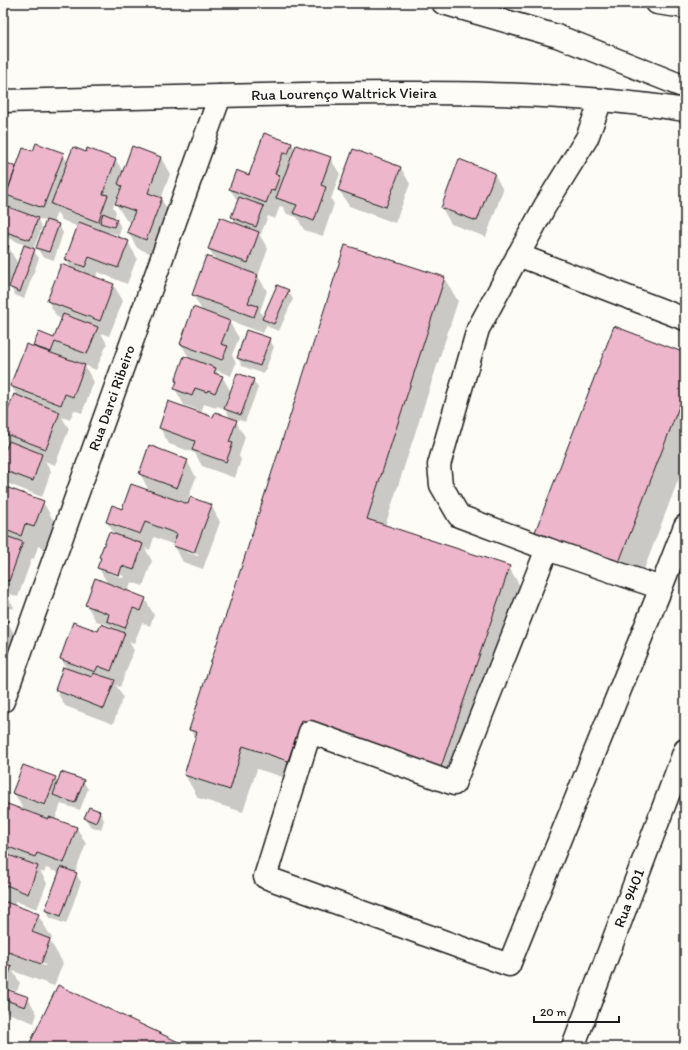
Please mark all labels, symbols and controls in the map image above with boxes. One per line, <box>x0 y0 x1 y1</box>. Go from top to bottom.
street label: Rua Lourenço Waltrick Vieira <box>251 84 437 104</box>
street label: Rua Darci Ribeiro <box>84 343 139 453</box>
street label: Rua 9401 <box>610 866 648 930</box>
scale bar <box>534 998 619 1024</box>
text: 20 m <box>540 1005 567 1019</box>

